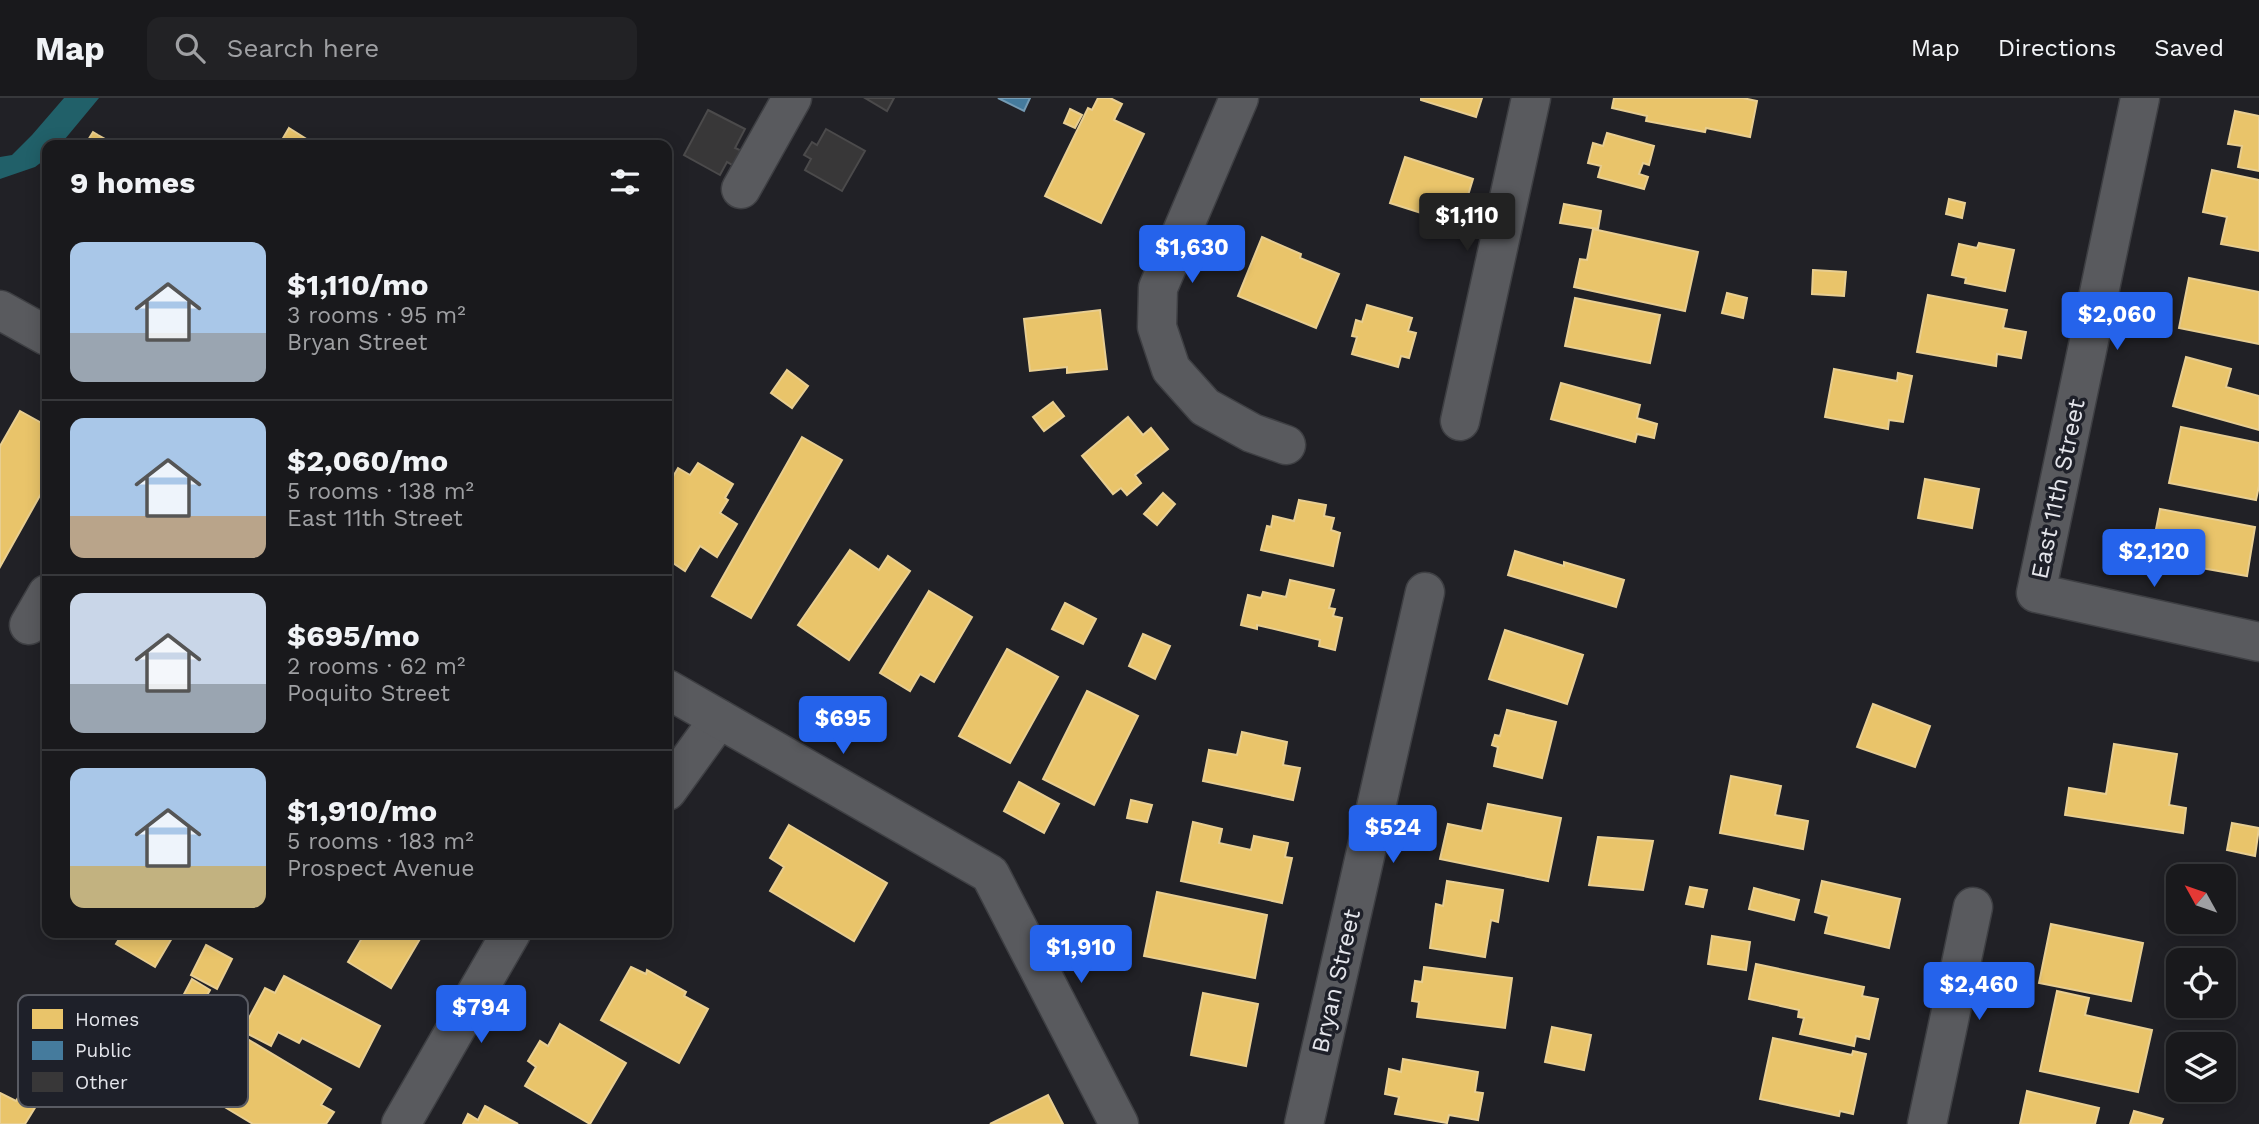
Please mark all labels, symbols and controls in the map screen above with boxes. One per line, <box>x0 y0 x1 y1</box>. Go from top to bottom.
search box <box>147 17 637 80</box>
text: Map <box>35 29 105 68</box>
icon: search <box>171 29 209 67</box>
text: Search here <box>227 33 379 63</box>
text: Map <box>1911 34 1960 62</box>
text: Directions <box>1998 34 2116 62</box>
text: Saved <box>2154 34 2224 62</box>
icon: filters <box>606 163 644 201</box>
text: 9 homes <box>70 165 195 200</box>
pin: $1,110 <box>1410 194 1524 253</box>
text: $1,110 <box>1435 202 1499 229</box>
pin: $1,630 <box>1135 226 1249 285</box>
text: $1,630 <box>1155 234 1229 261</box>
text: $1,110/mo <box>287 267 429 302</box>
icon: home <box>126 270 210 354</box>
pin: $2,060 <box>2060 292 2174 352</box>
text: $2,060 <box>2078 301 2156 328</box>
text: 3 rooms · 95 m² <box>287 302 466 329</box>
text: Bryan Street <box>287 329 427 356</box>
street label: East 11th Street <box>2025 396 2091 582</box>
text: $2,060/mo <box>287 443 448 478</box>
icon: home <box>126 446 210 530</box>
text: 5 rooms · 138 m² <box>287 478 474 505</box>
text: East 11th Street <box>287 505 463 532</box>
pin: $2,120 <box>2097 530 2211 589</box>
text: $2,120 <box>2118 538 2190 565</box>
text: $695/mo <box>287 618 420 653</box>
icon: home <box>126 621 210 705</box>
text: 2 rooms · 62 m² <box>287 653 465 680</box>
text: Poquito Street <box>287 680 450 707</box>
pin: $695 <box>802 696 884 756</box>
text: $695 <box>815 705 871 732</box>
text: $1,910/mo <box>287 793 437 828</box>
icon: home <box>126 796 210 880</box>
pin: $524 <box>1352 806 1434 865</box>
text: $524 <box>1365 814 1421 841</box>
text: 5 rooms · 183 m² <box>287 828 474 855</box>
text: Prospect Avenue <box>287 855 474 882</box>
north arrow <box>2166 864 2236 934</box>
map controls <box>2166 864 2236 1102</box>
street label: Bryan Street <box>1306 907 1366 1055</box>
pin: $1,910 <box>1024 926 1138 985</box>
text: $1,910 <box>1046 934 1116 961</box>
button: locate <box>2166 948 2236 1018</box>
pin: $2,460 <box>1922 962 2036 1022</box>
text: $2,460 <box>1940 971 2018 998</box>
pin: $794 <box>440 986 522 1045</box>
text: $794 <box>452 994 510 1021</box>
legend <box>18 995 248 1107</box>
text: Homes <box>75 1008 139 1031</box>
button: layers <box>2166 1032 2236 1102</box>
text: Public <box>75 1039 132 1062</box>
text: Other <box>75 1071 128 1094</box>

